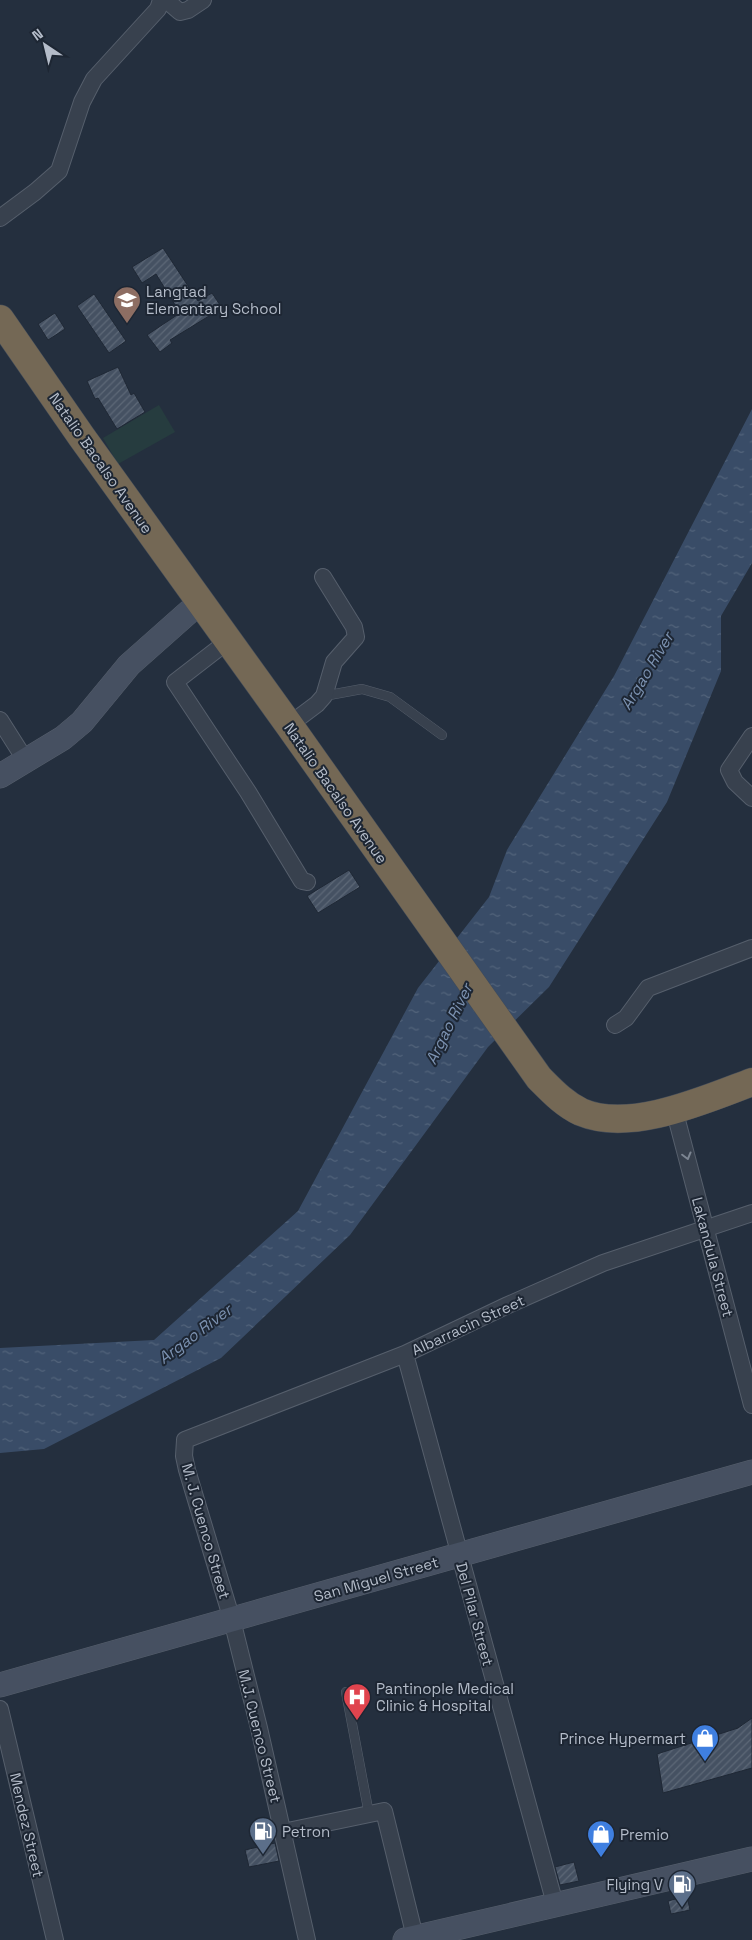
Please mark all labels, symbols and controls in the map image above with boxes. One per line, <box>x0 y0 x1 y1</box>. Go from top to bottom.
north arrow <box>20 20 70 70</box>
text: N <box>29 24 47 44</box>
place label: Langtad Elementary School <box>146 282 282 318</box>
school or university icon: Langtad Elementary School <box>112 285 142 324</box>
street label: Natalio Bacalso Avenue <box>45 389 157 537</box>
water label: Argao River <box>616 627 679 714</box>
street label: Natalio Bacalso Avenue <box>280 719 392 867</box>
water label: Argao River <box>421 979 478 1068</box>
one-way arrow <box>681 1152 692 1161</box>
street label: Lakandula Street <box>688 1195 738 1319</box>
street label: Albarracin Street <box>409 1290 528 1359</box>
water label: Argao River <box>154 1298 238 1369</box>
street label: M. J. Cuenco Street <box>178 1461 234 1601</box>
street label: San Miguel Street <box>312 1552 441 1606</box>
street label: Del Pilar Street <box>452 1560 498 1668</box>
street label: M.J. Cuenco Street <box>234 1667 286 1805</box>
place label: Pantinople Medical Clinic & Hospital <box>376 1679 514 1715</box>
hospital icon: Pantinople Medical Clinic & Hospital <box>342 1682 372 1721</box>
shop icon: Prince Hypermart <box>690 1723 720 1762</box>
place label: Prince Hypermart <box>559 1729 686 1748</box>
street label: Mendez Street <box>6 1771 48 1879</box>
fuel station icon: Petron <box>248 1816 278 1855</box>
shop icon: Premio <box>586 1819 616 1858</box>
place label: Petron <box>282 1822 330 1841</box>
place label: Premio <box>620 1825 669 1844</box>
fuel station icon: Flying V <box>667 1869 697 1908</box>
place label: Flying V <box>607 1875 663 1894</box>

